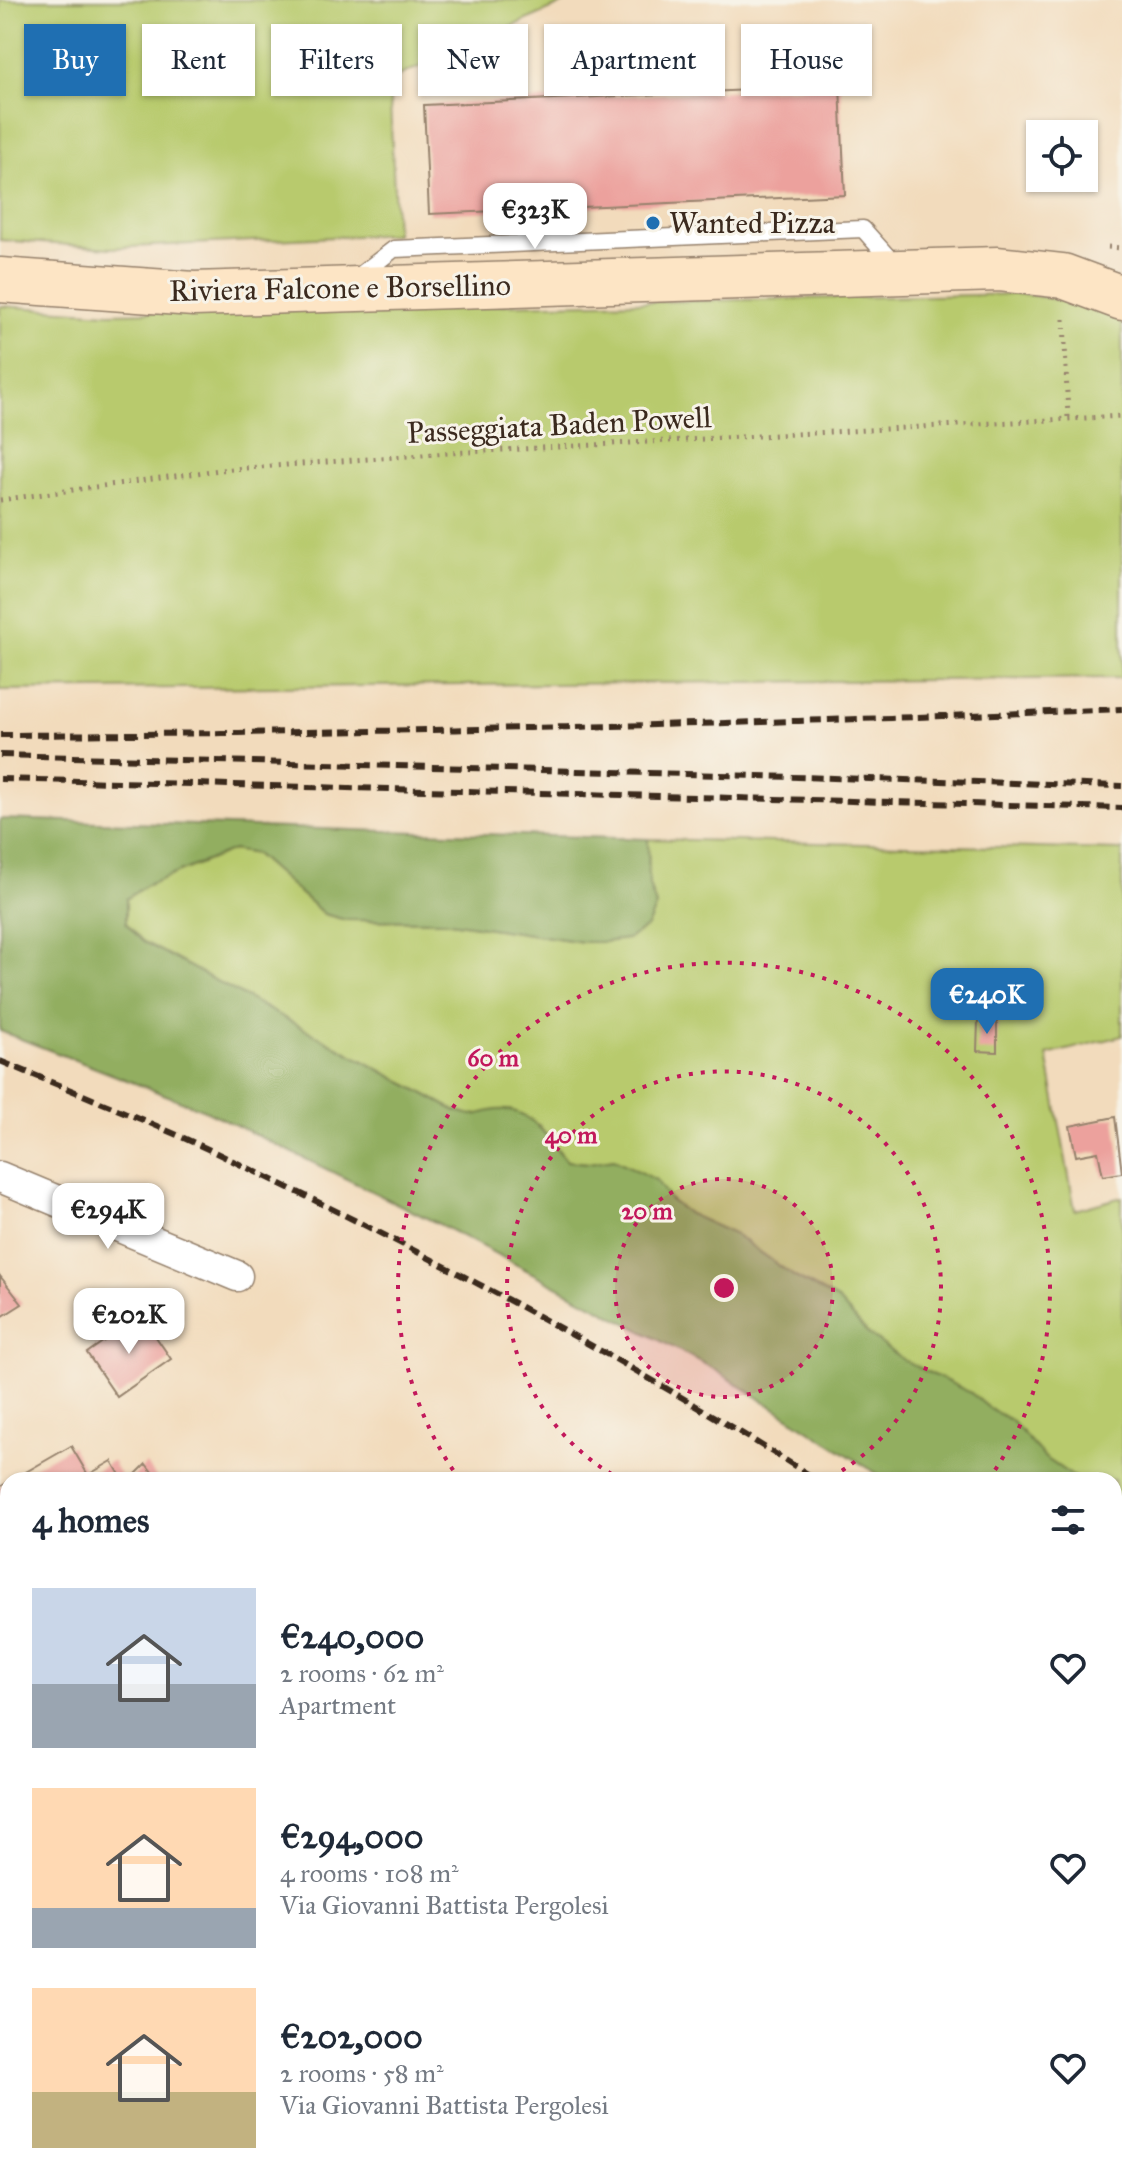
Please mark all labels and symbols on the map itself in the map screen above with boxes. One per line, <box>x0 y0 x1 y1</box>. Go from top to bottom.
pin: €323K <box>479 183 591 251</box>
place label: Wanted Pizza <box>669 205 836 241</box>
marker: Wanted Pizza <box>644 214 662 232</box>
street label: Riviera Falcone e Borsellino <box>169 267 511 309</box>
street label: Passeggiata Baden Powell <box>406 399 713 451</box>
pin: €240K <box>931 968 1043 1036</box>
text: 60 m <box>467 1043 520 1073</box>
text: 40 m <box>545 1120 598 1150</box>
pin: €294K <box>52 1183 164 1251</box>
text: 20 m <box>621 1196 673 1226</box>
centre of rings <box>710 1274 738 1302</box>
pin: €202K <box>73 1288 185 1356</box>

